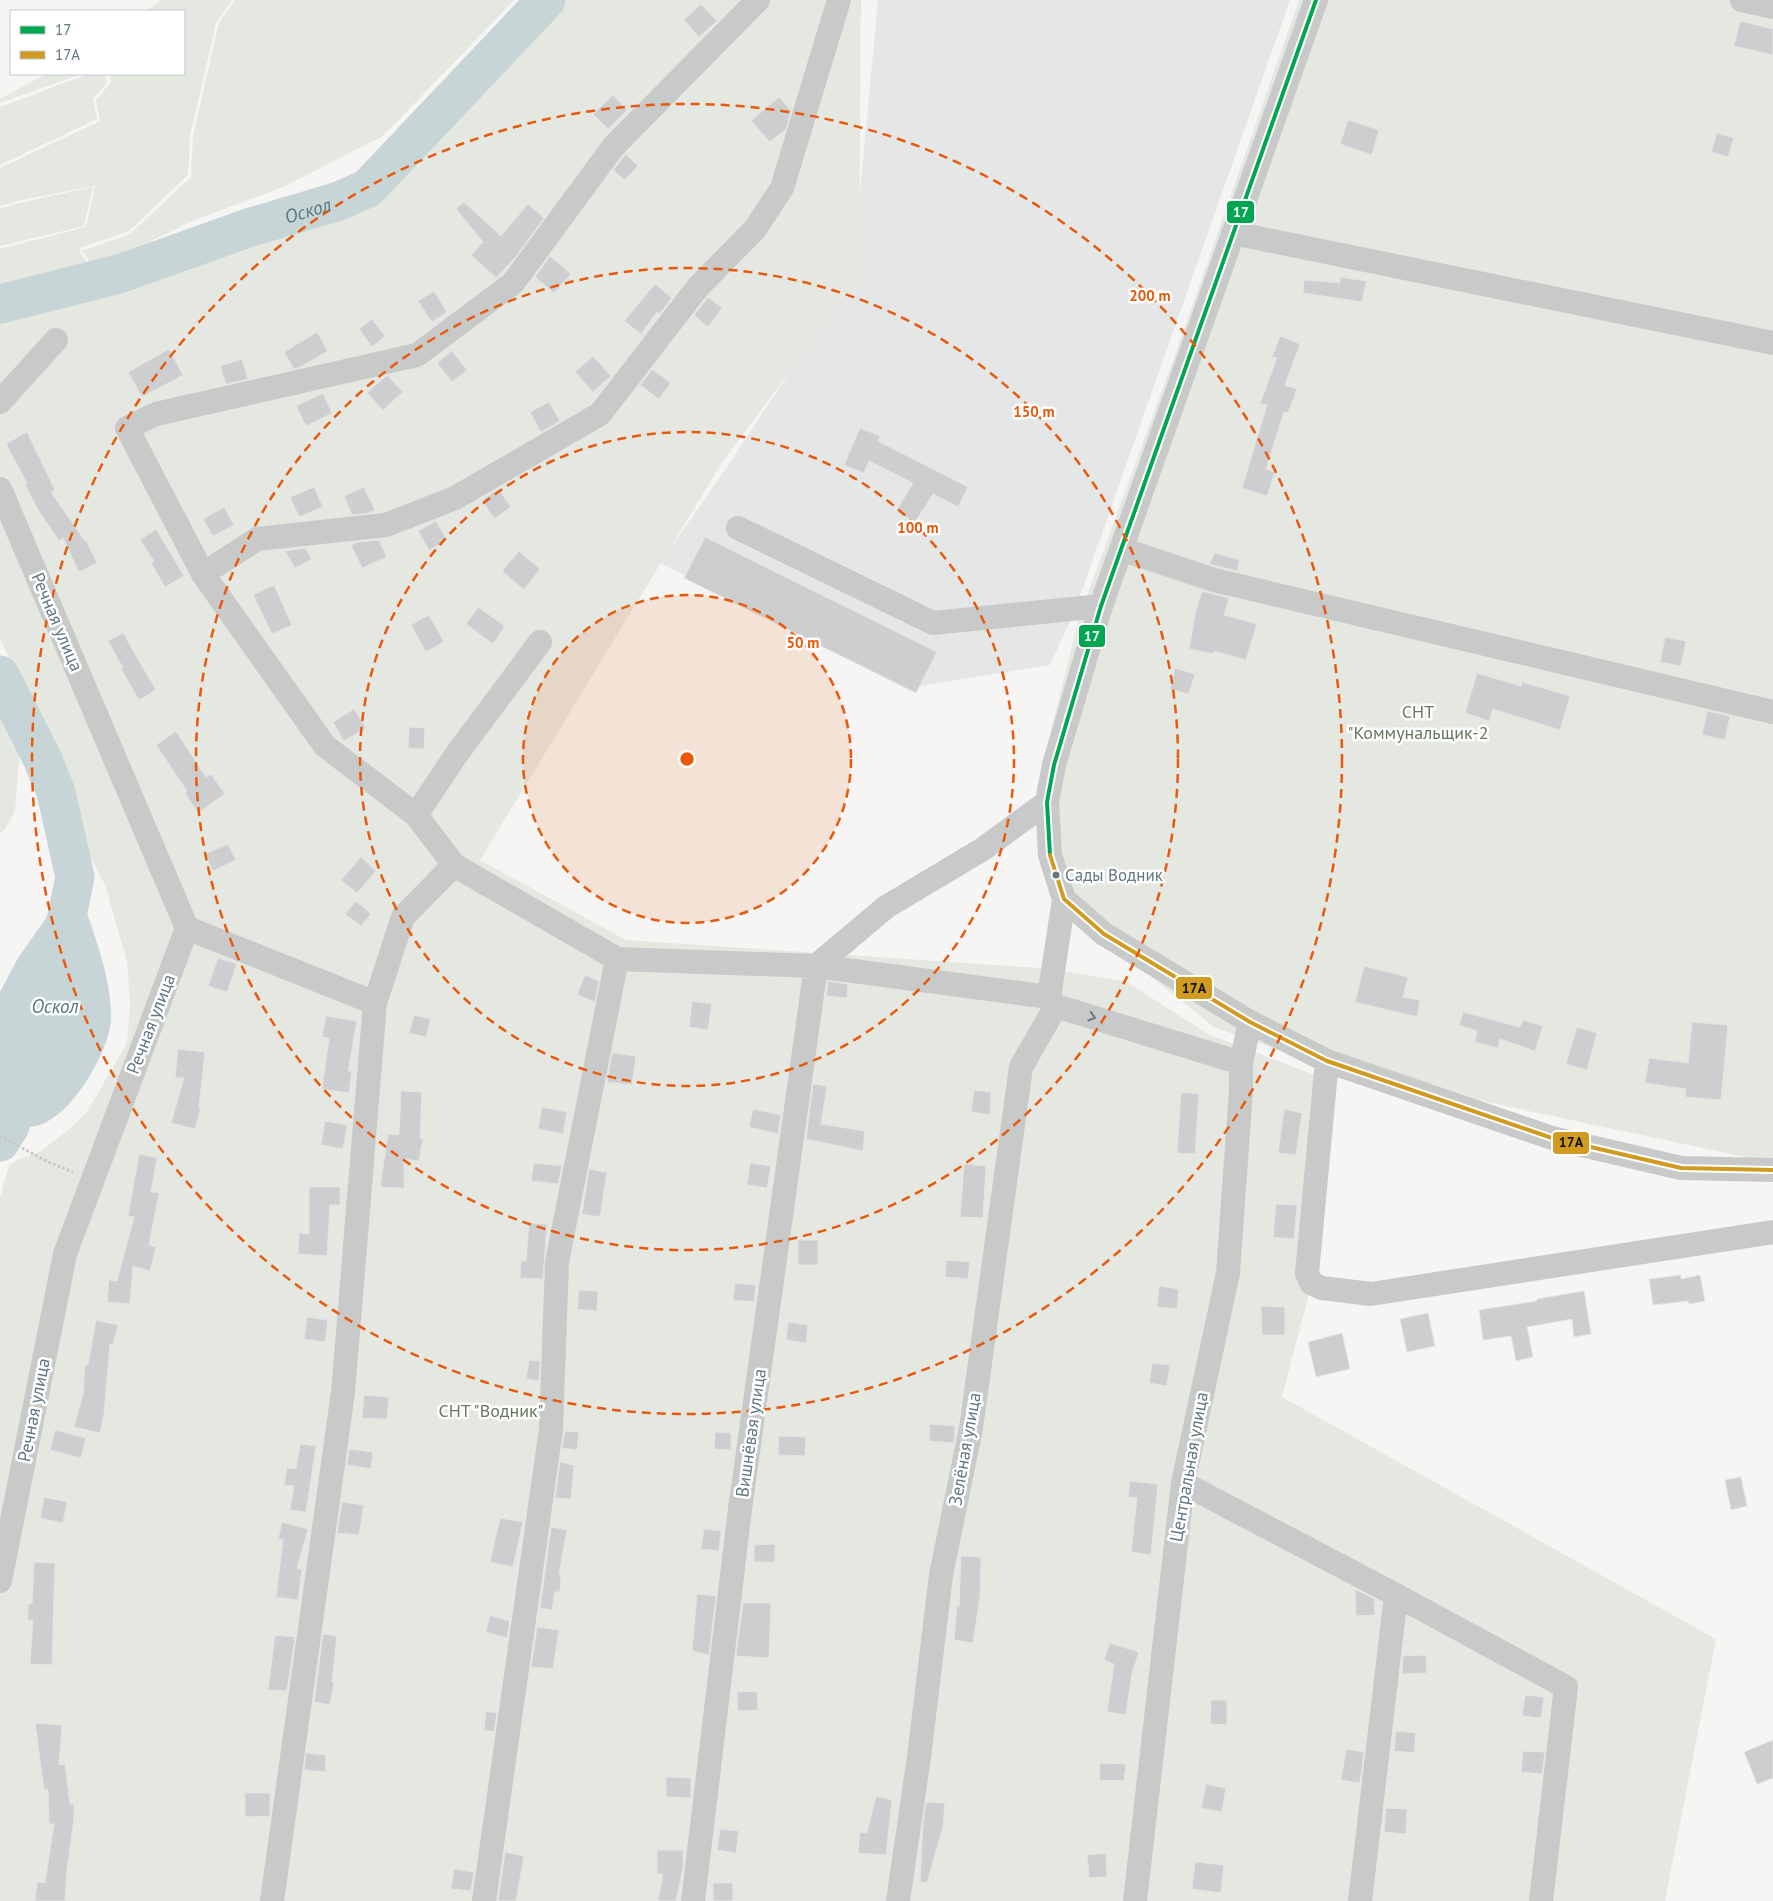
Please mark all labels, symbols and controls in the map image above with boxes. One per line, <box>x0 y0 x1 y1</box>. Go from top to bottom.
legend <box>10 10 185 75</box>
text: 17 <box>55 20 71 39</box>
text: 17А <box>55 45 80 64</box>
water label: Оскол <box>282 192 334 228</box>
line badge: 17 <box>1226 200 1255 224</box>
text: 17 <box>1233 203 1249 221</box>
text: 200 m <box>1129 286 1171 305</box>
text: 150 m <box>1013 402 1055 421</box>
text: 100 m <box>897 518 939 537</box>
street label: Речная улица <box>26 569 89 675</box>
line badge: 17 <box>1078 624 1106 648</box>
text: 17 <box>1084 627 1100 645</box>
text: 50 m <box>787 633 819 652</box>
park label: СНТ "Коммунальщик-2 <box>1347 700 1489 744</box>
centre of rings <box>678 750 696 768</box>
place label: Сады Водник <box>1065 864 1163 886</box>
marker: Сады Водник <box>1051 870 1061 880</box>
street label: Речная улица <box>121 971 180 1077</box>
line badge: 17А <box>1175 976 1213 1000</box>
text: 17А <box>1182 979 1207 997</box>
water label: Оскол <box>31 994 79 1018</box>
one-way arrow <box>1087 1012 1095 1022</box>
line badge: 17А <box>1552 1131 1590 1155</box>
text: 17А <box>1559 1133 1584 1151</box>
street label: Речная улица <box>12 1356 55 1464</box>
street label: Вишнёвая улица <box>730 1367 771 1499</box>
street label: Центральная улица <box>1164 1390 1213 1544</box>
street label: Зелёная улица <box>943 1391 986 1507</box>
park label: СНТ "Водник" <box>438 1399 544 1422</box>

